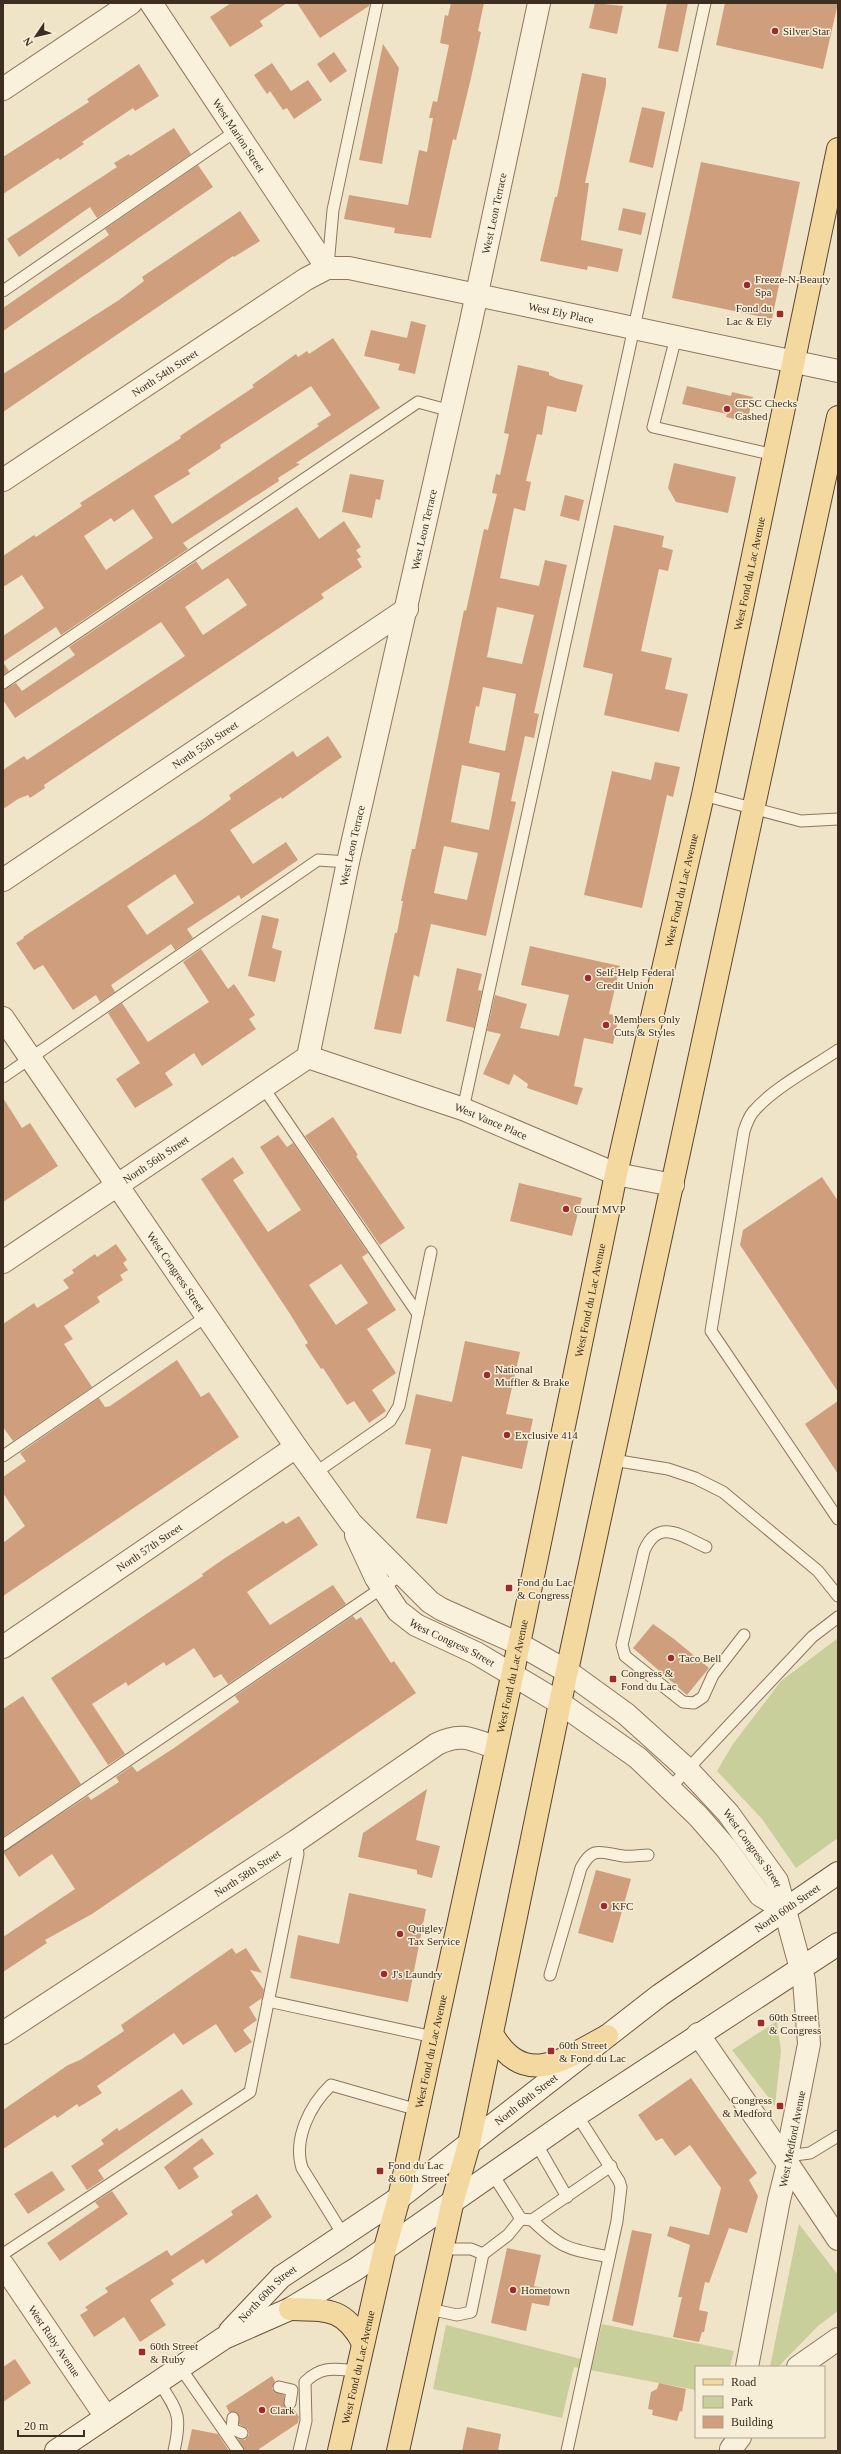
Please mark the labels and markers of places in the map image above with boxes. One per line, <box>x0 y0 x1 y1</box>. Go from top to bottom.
place label: Silver Star <box>783 25 830 37</box>
marker: Silver Star <box>770 26 780 36</box>
place label: Freeze-N-Beauty Spa <box>755 273 831 298</box>
marker: Freeze-N-Beauty Spa <box>742 280 752 290</box>
place label: Fond du Lac & Ely <box>726 302 772 327</box>
marker: Fond du Lac & Ely <box>775 309 785 319</box>
place label: CFSC Checks Cashed <box>735 397 797 422</box>
marker: CFSC Checks Cashed <box>722 404 732 414</box>
place label: Self-Help Federal Credit Union <box>596 966 675 991</box>
marker: Self-Help Federal Credit Union <box>583 973 593 983</box>
place label: Members Only Cuts & Styles <box>614 1013 681 1038</box>
marker: Members Only Cuts & Styles <box>601 1020 611 1030</box>
place label: Court MVP <box>574 1203 626 1215</box>
marker: Court MVP <box>561 1204 571 1214</box>
place label: National Muffler & Brake <box>495 1363 569 1388</box>
marker: National Muffler & Brake <box>482 1370 492 1380</box>
place label: Exclusive 414 <box>515 1429 578 1441</box>
marker: Exclusive 414 <box>502 1430 512 1440</box>
place label: Fond du Lac & Congress <box>517 1576 573 1601</box>
marker: Fond du Lac & Congress <box>504 1583 514 1593</box>
place label: Taco Bell <box>679 1652 721 1664</box>
marker: Taco Bell <box>666 1653 676 1663</box>
place label: Congress & Fond du Lac <box>621 1667 677 1692</box>
marker: Congress & Fond du Lac <box>608 1674 618 1684</box>
place label: KFC <box>612 1900 633 1912</box>
marker: KFC <box>599 1901 609 1911</box>
place label: Quigley Tax Service <box>408 1922 460 1947</box>
marker: Quigley Tax Service <box>395 1929 405 1939</box>
place label: J's Laundry <box>392 1968 443 1980</box>
marker: J's Laundry <box>379 1969 389 1979</box>
place label: 60th Street & Congress <box>769 2011 821 2036</box>
marker: 60th Street & Congress <box>756 2018 766 2028</box>
place label: 60th Street & Fond du Lac <box>559 2039 626 2064</box>
marker: 60th Street & Fond du Lac <box>546 2046 556 2056</box>
place label: Congress & Medford <box>722 2094 772 2119</box>
marker: Congress & Medford <box>775 2101 785 2111</box>
place label: Fond du Lac & 60th Street <box>388 2159 447 2184</box>
marker: Fond du Lac & 60th Street <box>375 2166 385 2176</box>
place label: Hometown <box>521 2284 570 2296</box>
marker: Hometown <box>508 2285 518 2295</box>
place label: 60th Street & Ruby <box>150 2340 198 2365</box>
marker: 60th Street & Ruby <box>137 2347 147 2357</box>
place label: Clark <box>270 2404 295 2416</box>
marker: Clark <box>257 2405 267 2415</box>

